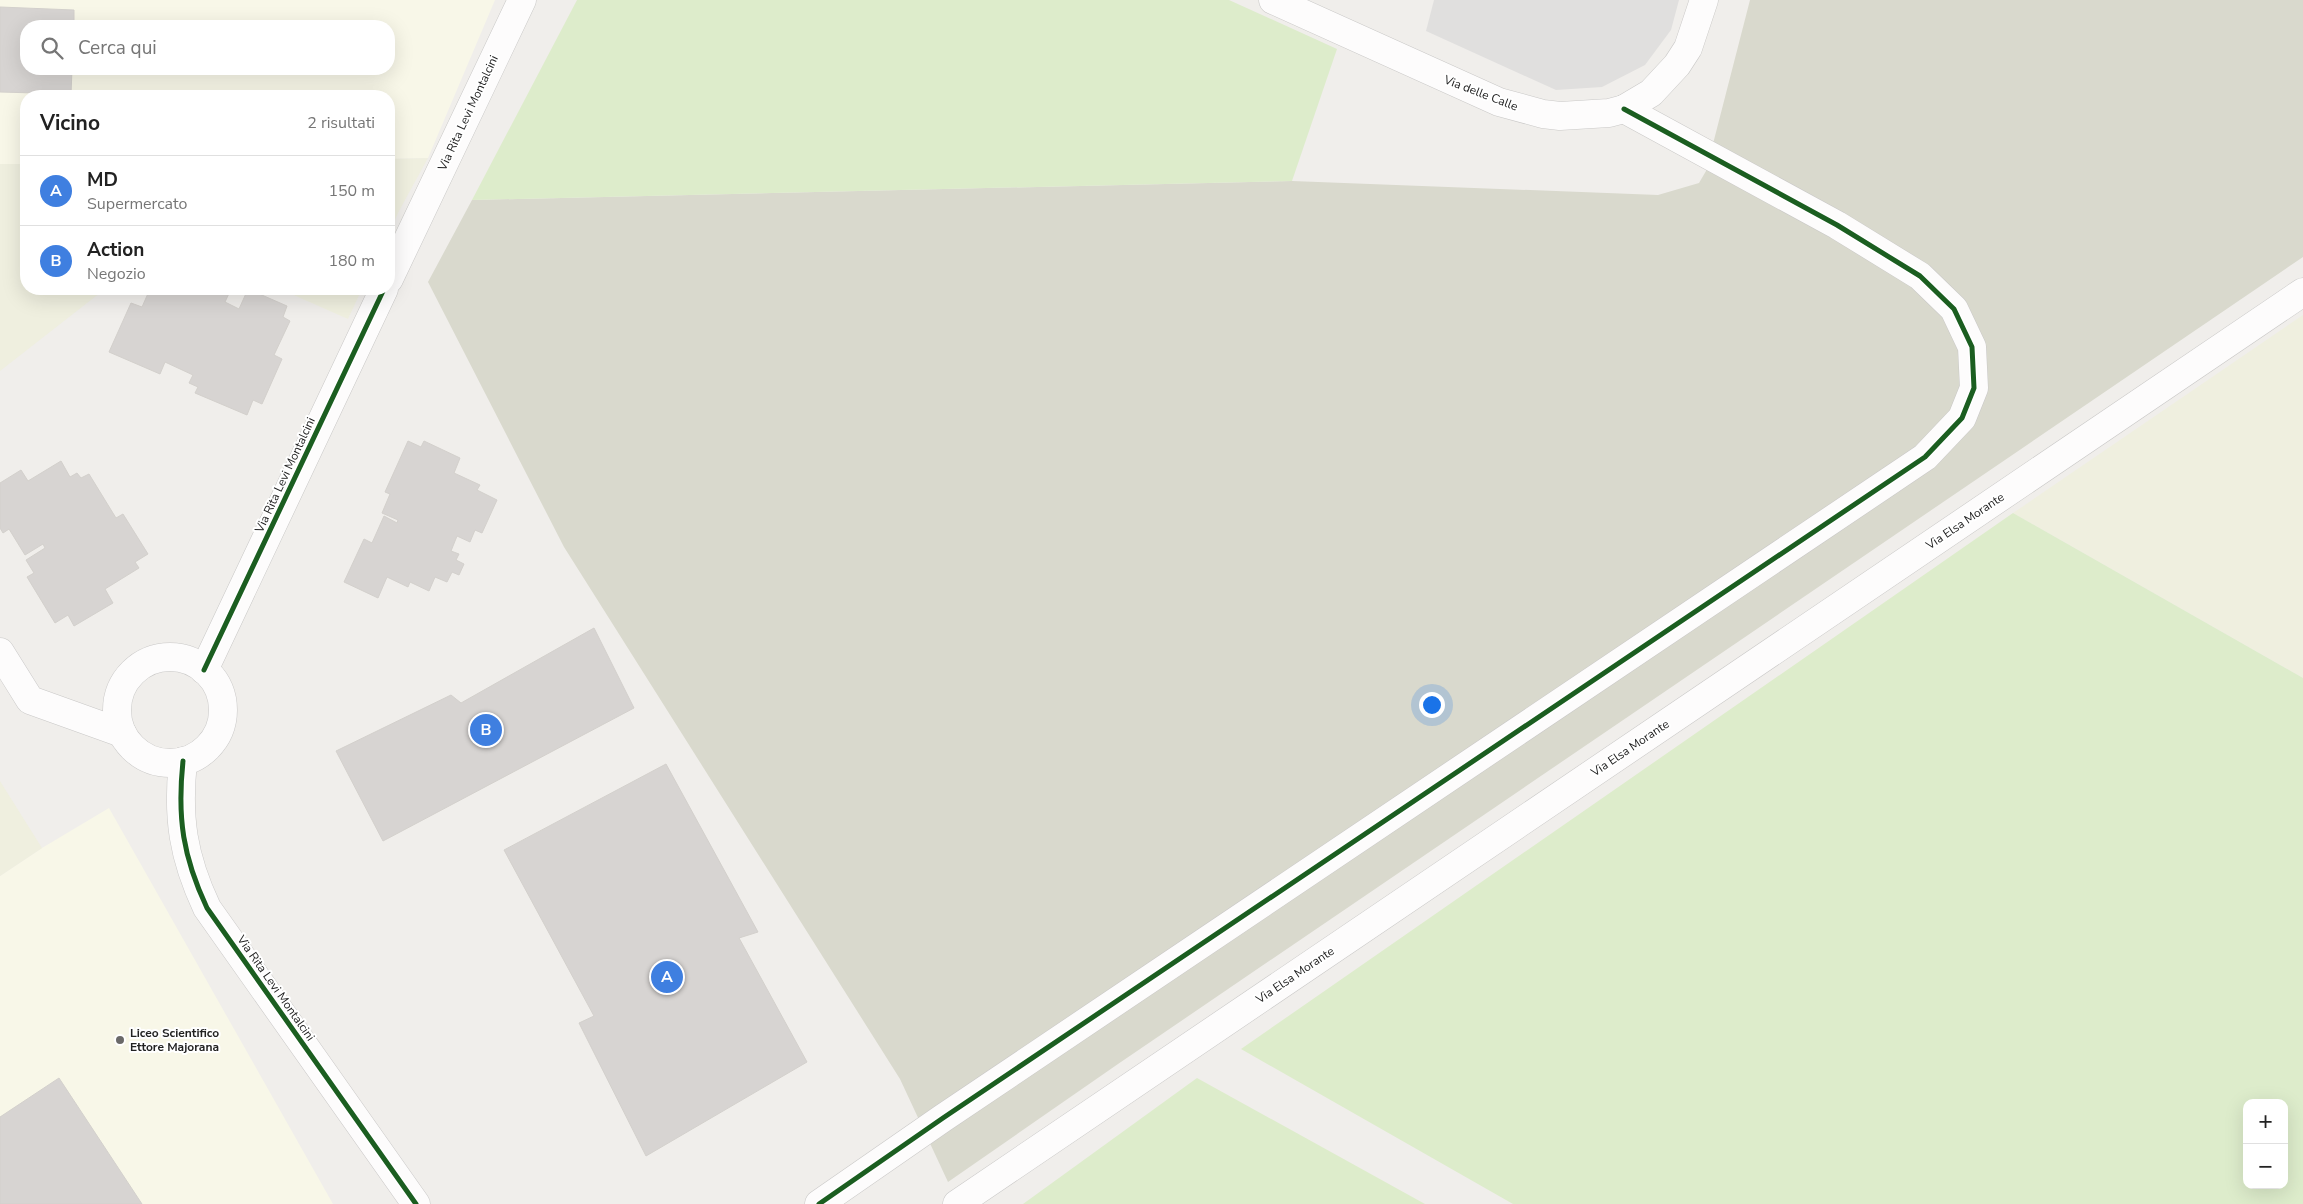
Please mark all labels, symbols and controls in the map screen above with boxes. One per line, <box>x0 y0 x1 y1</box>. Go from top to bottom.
search box <box>20 20 395 75</box>
icon: search <box>38 34 66 62</box>
text: Cerca qui <box>78 35 157 61</box>
street label: Via Rita Levi Montalcini <box>434 53 502 174</box>
street label: Via delle Calle <box>1441 71 1520 114</box>
text: Vicino <box>40 109 100 137</box>
text: 2 risultati <box>307 112 375 134</box>
text: MD <box>87 167 118 193</box>
text: A <box>50 180 62 202</box>
text: 150 m <box>328 180 375 202</box>
text: Supermercato <box>87 193 187 215</box>
text: Action <box>87 237 144 263</box>
text: B <box>50 250 62 272</box>
text: 180 m <box>328 250 375 272</box>
text: Negozio <box>87 263 146 285</box>
street label: Via Rita Levi Montalcini <box>251 415 319 536</box>
street label: Via Elsa Morante <box>1922 489 2007 554</box>
your location <box>1419 692 1445 718</box>
pin: B <box>470 711 502 749</box>
street label: Via Elsa Morante <box>1587 716 1672 781</box>
street label: Via Rita Levi Montalcini <box>233 931 319 1044</box>
street label: Via Elsa Morante <box>1252 943 1337 1008</box>
pin: A <box>651 958 683 996</box>
place label: Liceo Scientifico Ettore Majorana <box>130 1025 219 1055</box>
marker: Liceo Scientifico Ettore Majorana <box>114 1034 126 1046</box>
map controls <box>2243 1099 2288 1189</box>
button: + <box>2243 1099 2288 1144</box>
button: − <box>2243 1144 2288 1189</box>

